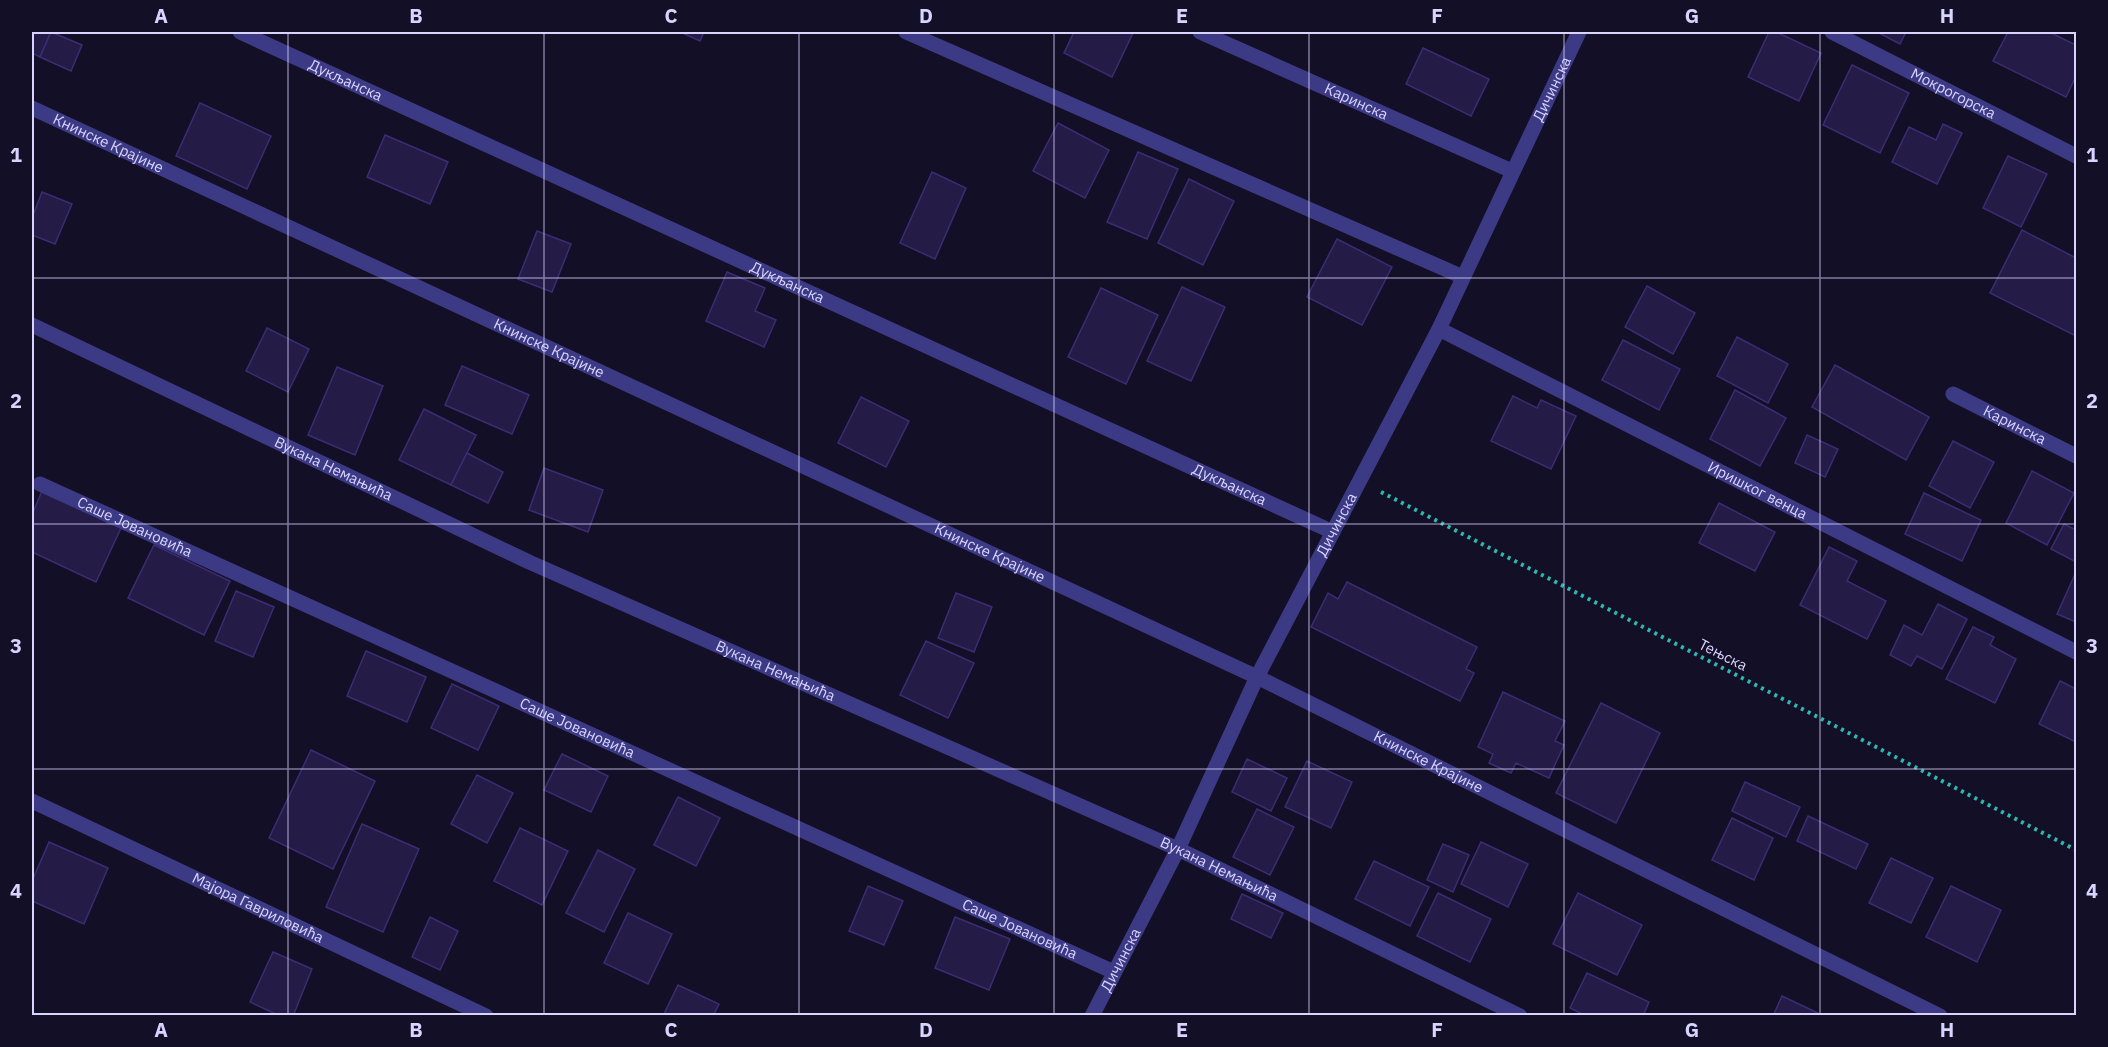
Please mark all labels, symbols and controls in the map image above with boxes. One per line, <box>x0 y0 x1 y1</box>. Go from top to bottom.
text: A <box>154 2 168 29</box>
text: B <box>409 2 423 29</box>
text: C <box>664 2 678 29</box>
text: D <box>919 2 933 29</box>
text: E <box>1176 2 1188 29</box>
text: F <box>1431 2 1443 29</box>
text: G <box>1685 2 1699 29</box>
text: H <box>1940 2 1954 29</box>
street label: Дичинска <box>1528 54 1575 124</box>
street label: Дукљанска <box>306 55 386 105</box>
street label: Мокрогорска <box>1908 64 1999 123</box>
street label: Каринска <box>1322 79 1391 124</box>
street label: Книнске Крајине <box>50 109 167 177</box>
text: 1 <box>10 141 22 168</box>
text: 1 <box>2086 141 2098 168</box>
street label: Дукљанска <box>748 257 828 307</box>
street label: Книнске Крајине <box>491 314 608 382</box>
text: 2 <box>10 387 22 414</box>
text: 2 <box>2086 387 2098 414</box>
street label: Каринска <box>1980 401 2049 448</box>
street label: Вукана Немањића <box>271 432 396 505</box>
street label: Иришког венца <box>1705 457 1811 523</box>
street label: Дукљанска <box>1190 459 1270 509</box>
street label: Дичинска <box>1312 489 1361 559</box>
street label: Саше Јовановића <box>74 492 195 561</box>
street label: Книнске Крајине <box>932 519 1048 586</box>
text: 3 <box>10 632 22 659</box>
text: 3 <box>2086 632 2098 659</box>
street label: Тењска <box>1696 634 1751 675</box>
street label: Вукана Немањића <box>713 636 838 705</box>
street label: Саше Јовановића <box>517 693 638 762</box>
street label: Книнске Крајине <box>1371 726 1487 797</box>
street label: Вукана Немањића <box>1157 832 1281 905</box>
street label: Мајора Гавриловића <box>189 868 327 947</box>
text: 4 <box>10 877 22 904</box>
text: 4 <box>2086 877 2098 904</box>
street label: Саше Јовановића <box>959 894 1080 963</box>
street label: Дичинска <box>1096 925 1145 995</box>
text: A <box>154 1016 168 1043</box>
text: B <box>409 1016 423 1043</box>
text: C <box>664 1016 678 1043</box>
text: D <box>919 1016 933 1043</box>
text: E <box>1176 1016 1188 1043</box>
text: F <box>1431 1016 1443 1043</box>
text: G <box>1685 1016 1699 1043</box>
text: H <box>1940 1016 1954 1043</box>

